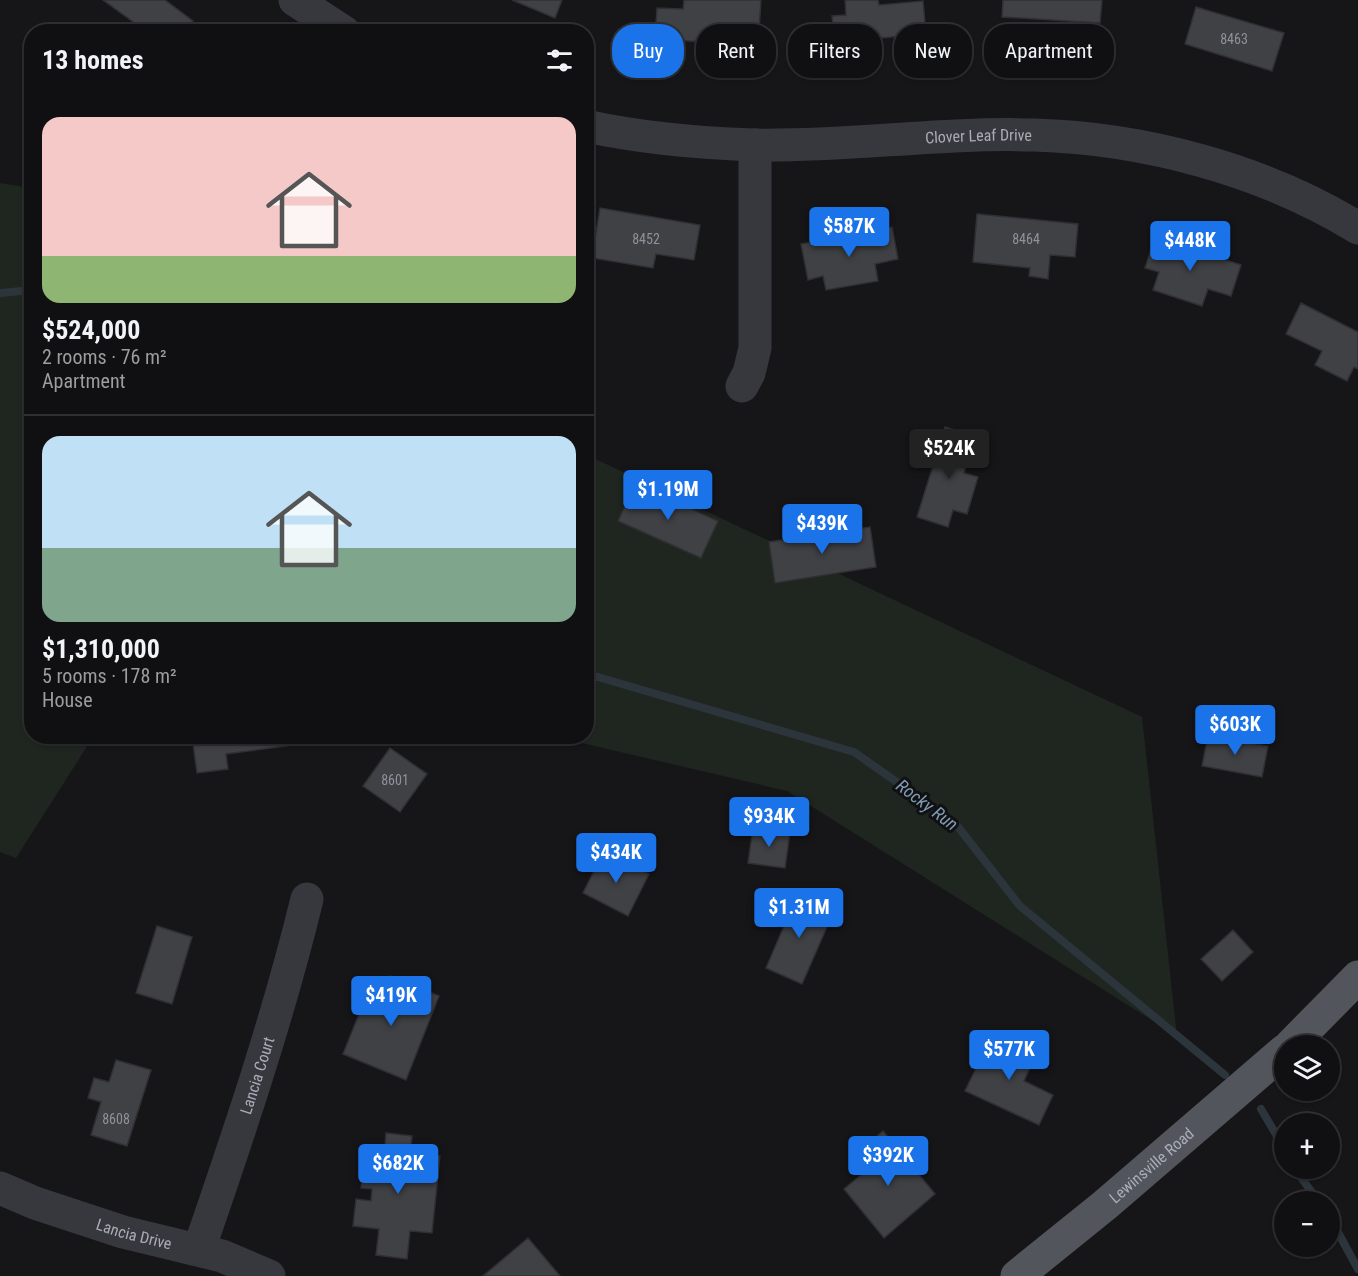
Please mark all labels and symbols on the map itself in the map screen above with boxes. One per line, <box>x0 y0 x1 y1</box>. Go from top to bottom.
house number: 8463 <box>1220 31 1248 47</box>
street label: Clover Leaf Drive <box>925 126 1032 148</box>
pin: $587K <box>807 207 891 258</box>
pin: $448K <box>1148 221 1232 272</box>
house number: 8452 <box>632 231 660 247</box>
house number: 8464 <box>1012 231 1040 247</box>
pin: $524K <box>907 429 991 480</box>
pin: $1.19M <box>619 470 717 521</box>
pin: $439K <box>780 504 864 555</box>
pin: $603K <box>1193 705 1277 756</box>
house number: 8601 <box>381 772 409 788</box>
water label: Rocky Run <box>892 775 962 834</box>
pin: $934K <box>727 797 811 848</box>
pin: $434K <box>574 833 658 884</box>
pin: $1.31M <box>750 888 848 939</box>
pin: $419K <box>349 976 433 1027</box>
pin: $577K <box>967 1030 1051 1081</box>
street label: Lancia Court <box>236 1034 279 1117</box>
house number: 8608 <box>102 1111 130 1127</box>
street label: Lewinsville Road <box>1105 1124 1198 1207</box>
pin: $392K <box>846 1136 930 1187</box>
pin: $682K <box>356 1144 440 1195</box>
street label: Lancia Drive <box>94 1215 174 1253</box>

